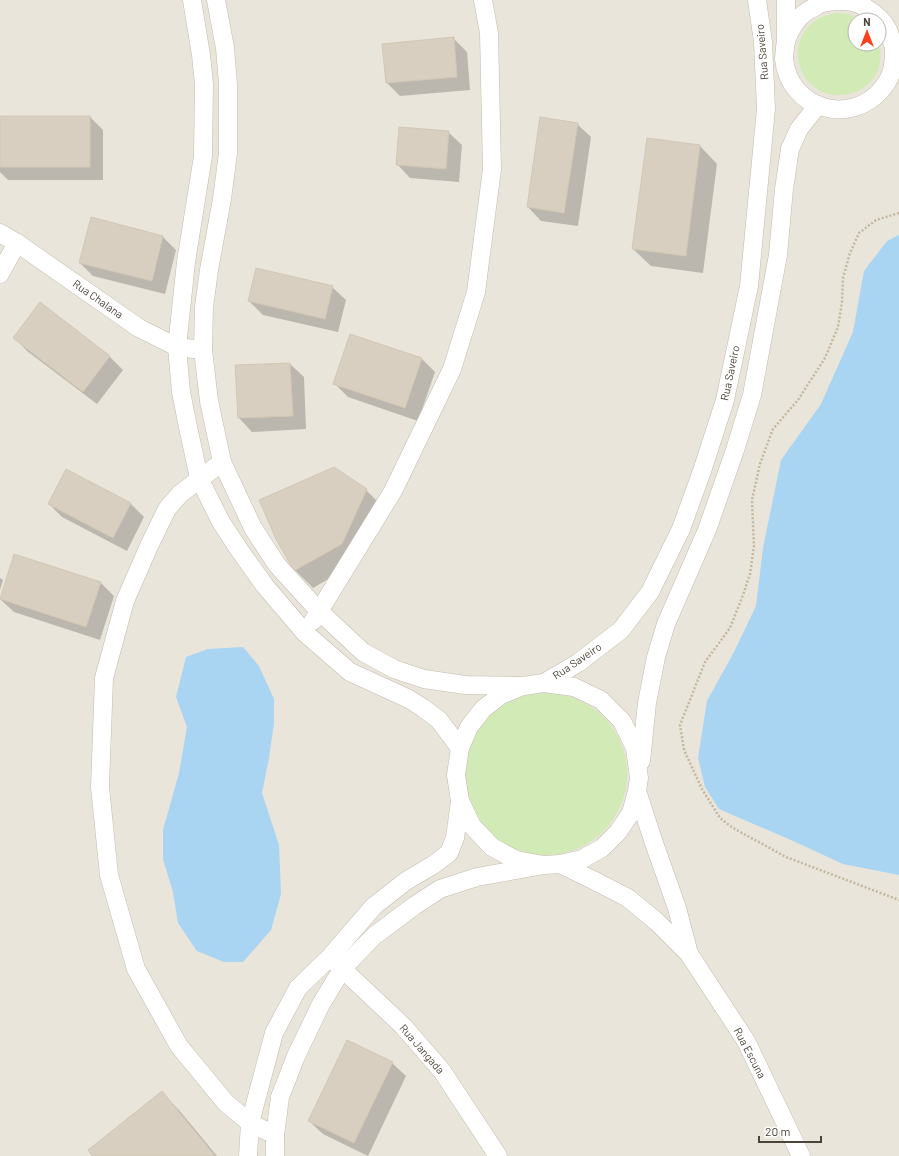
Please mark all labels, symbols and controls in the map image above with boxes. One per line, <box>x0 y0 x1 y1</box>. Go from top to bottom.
north arrow <box>847 12 887 52</box>
text: N <box>863 15 871 28</box>
street label: Rua Saveiro <box>753 24 770 81</box>
street label: Rua Chalana <box>71 277 126 321</box>
street label: Rua Saveiro <box>717 344 742 402</box>
street label: Rua Saveiro <box>550 640 604 682</box>
street label: Rua Jangada <box>397 1021 447 1076</box>
street label: Rua Escuna <box>732 1025 769 1080</box>
scale bar <box>759 1118 821 1144</box>
text: 20 m <box>765 1124 791 1138</box>

